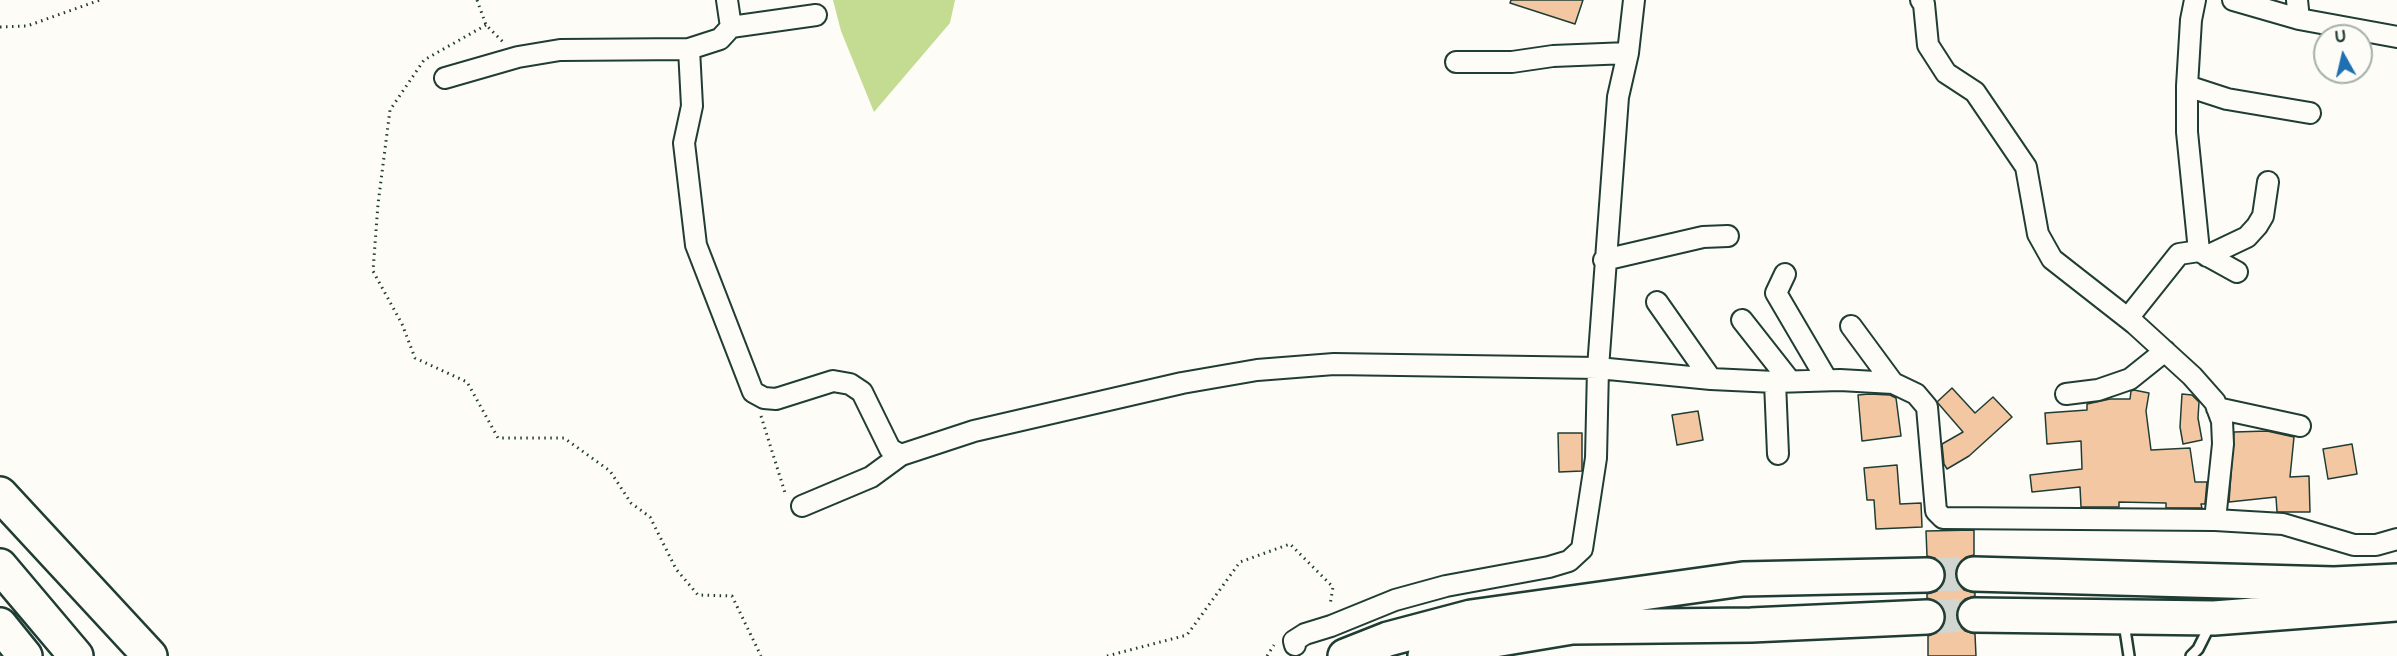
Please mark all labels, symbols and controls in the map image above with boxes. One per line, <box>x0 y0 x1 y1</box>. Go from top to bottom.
north arrow <box>2313 24 2373 84</box>
text: U <box>2334 27 2348 48</box>

